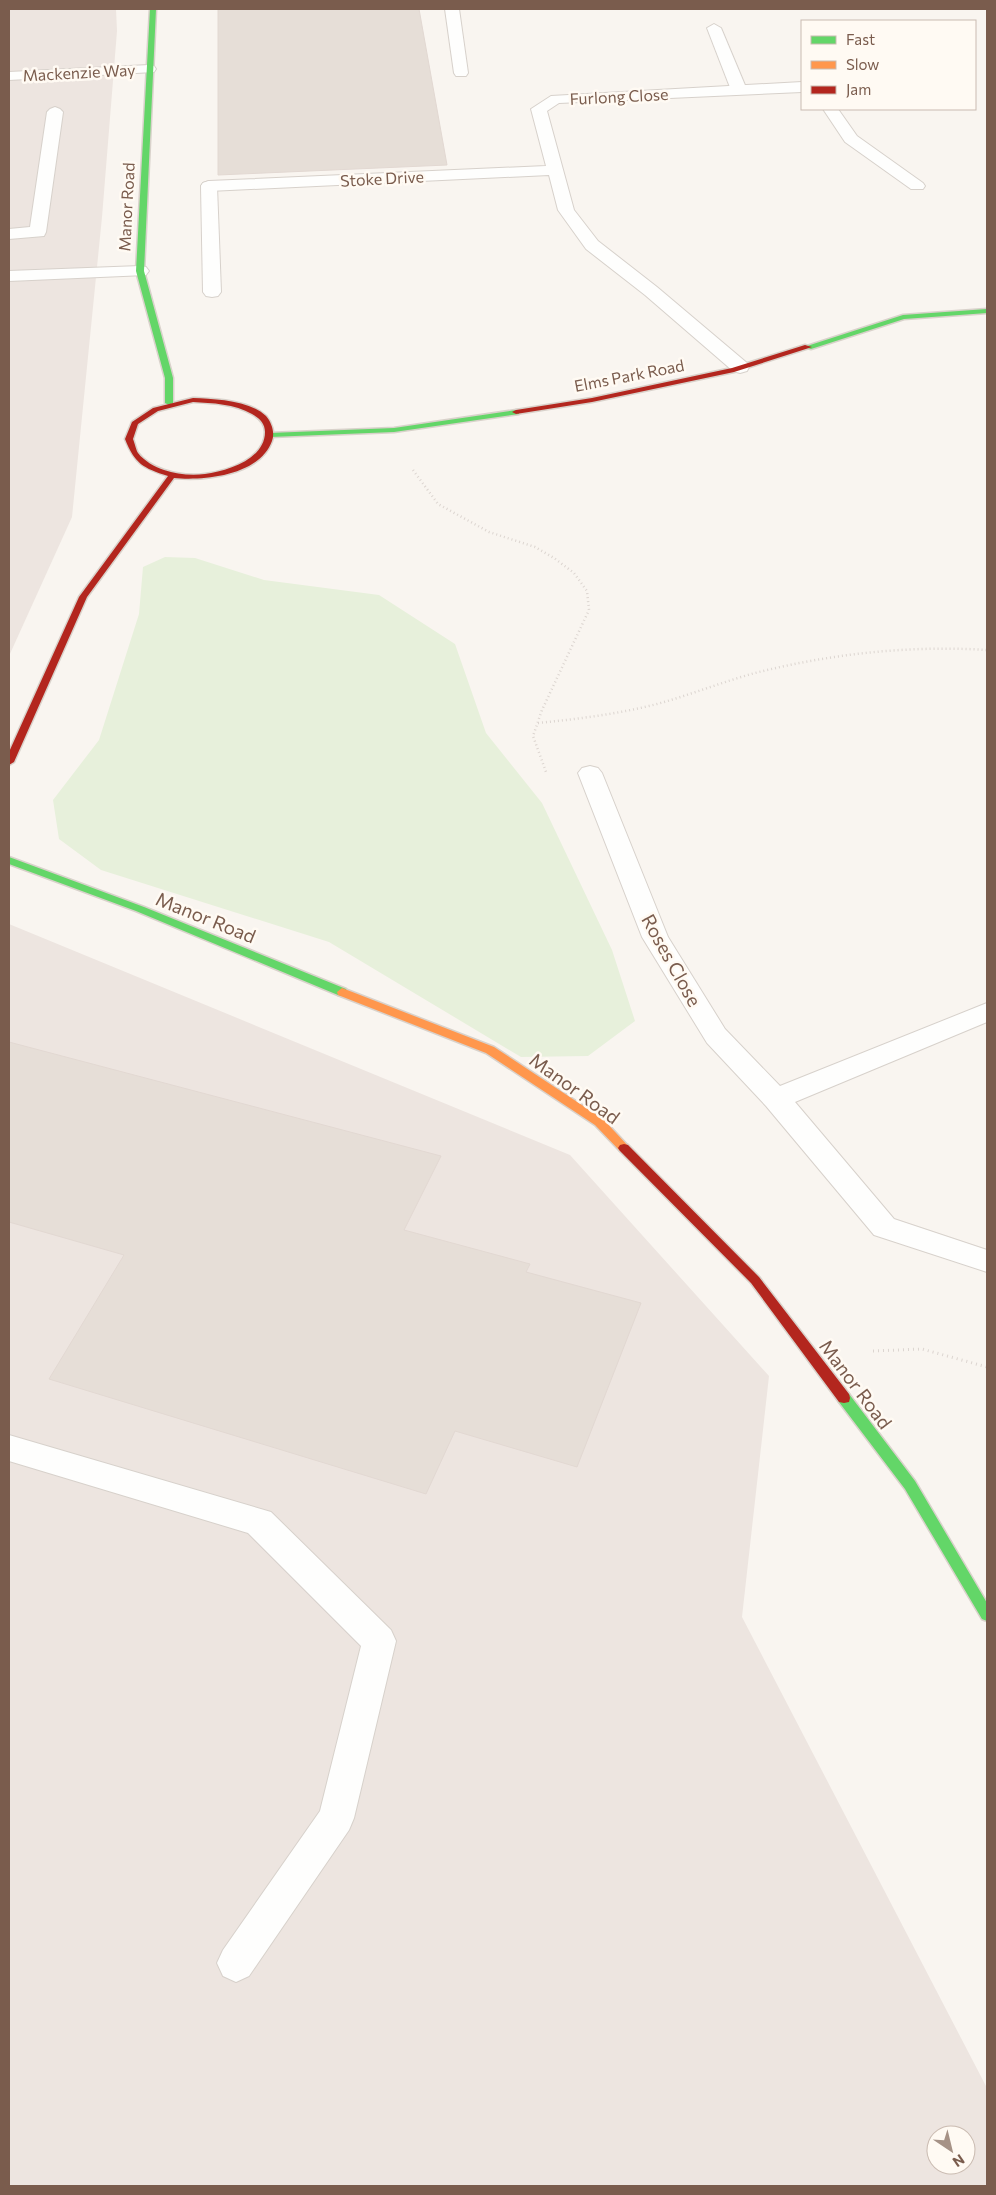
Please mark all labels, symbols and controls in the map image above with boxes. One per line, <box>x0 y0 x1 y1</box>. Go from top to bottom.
legend <box>801 20 976 110</box>
text: Fast <box>846 30 875 48</box>
text: Slow <box>846 55 879 73</box>
street label: Mackenzie Way <box>22 60 136 84</box>
text: Jam <box>846 80 871 98</box>
street label: Furlong Close <box>569 84 669 108</box>
street label: Manor Road <box>114 162 138 252</box>
street label: Stoke Drive <box>340 166 424 190</box>
street label: Elms Park Road <box>572 355 686 395</box>
street label: Manor Road <box>153 887 259 947</box>
street label: Roses Close <box>637 910 707 1010</box>
street label: Manor Road <box>525 1048 625 1128</box>
street label: Manor Road <box>815 1335 897 1433</box>
north arrow <box>926 2125 976 2175</box>
text: N <box>950 2151 968 2171</box>

